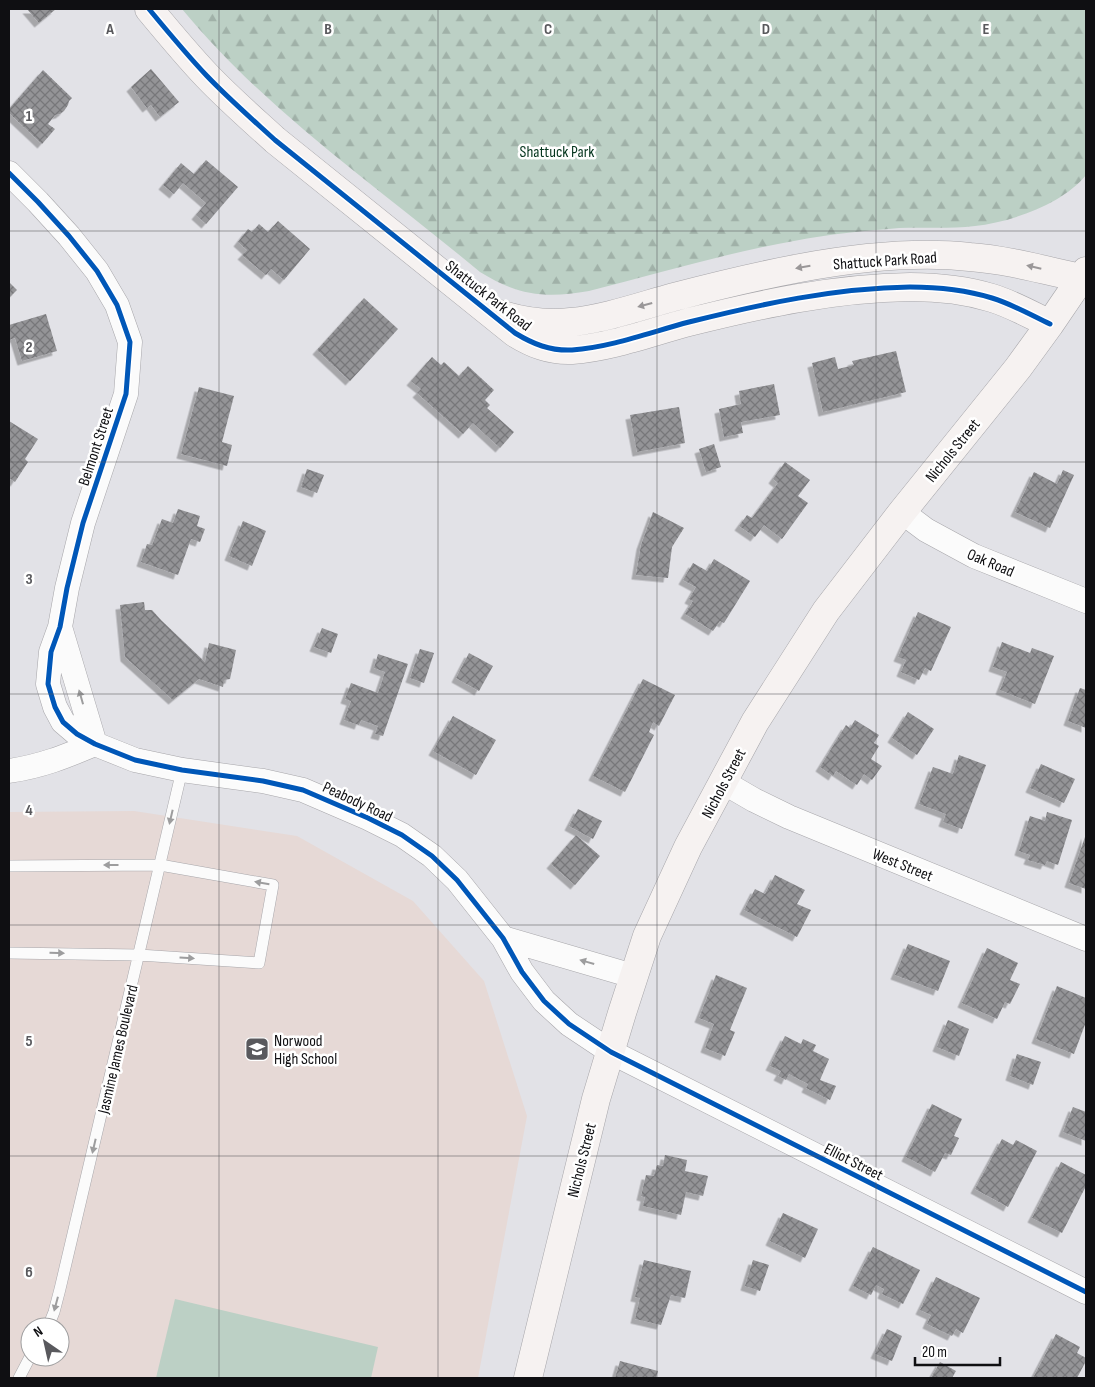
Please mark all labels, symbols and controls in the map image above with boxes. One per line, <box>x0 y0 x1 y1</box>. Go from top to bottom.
text: A <box>105 20 114 39</box>
text: B <box>324 20 332 39</box>
text: C <box>544 20 552 39</box>
text: D <box>762 20 770 39</box>
text: E <box>983 20 990 39</box>
text: 1 <box>26 107 33 126</box>
park label: Shattuck Park <box>520 143 594 162</box>
street label: Shattuck Park Road <box>833 248 938 275</box>
street label: Shattuck Park Road <box>441 257 535 336</box>
one-way arrow <box>1026 263 1041 271</box>
one-way arrow <box>795 264 811 272</box>
one-way arrow <box>637 301 653 309</box>
text: 2 <box>25 338 33 357</box>
street label: Belmont Street <box>75 405 118 488</box>
street label: Nichols Street <box>922 415 985 486</box>
street label: Oak Road <box>964 545 1017 582</box>
text: 3 <box>25 570 33 589</box>
one-way arrow <box>77 689 85 704</box>
street label: Nichols Street <box>698 746 751 822</box>
street label: Peabody Road <box>320 778 395 827</box>
text: 4 <box>25 801 33 820</box>
one-way arrow <box>167 809 175 824</box>
street label: West Street <box>869 845 936 886</box>
one-way arrow <box>103 861 119 869</box>
one-way arrow <box>253 879 269 887</box>
one-way arrow <box>50 950 66 958</box>
one-way arrow <box>180 954 196 962</box>
one-way arrow <box>579 958 594 966</box>
street label: Jasmine James Boulevard <box>94 983 143 1117</box>
text: 5 <box>25 1032 33 1051</box>
place label: Norwood High School <box>274 1032 337 1069</box>
school or university icon: Norwood High School <box>244 1036 270 1062</box>
street label: Nichols Street <box>564 1121 601 1200</box>
one-way arrow <box>90 1138 98 1153</box>
street label: Elliot Street <box>821 1139 886 1185</box>
text: 6 <box>25 1263 33 1282</box>
one-way arrow <box>52 1296 60 1311</box>
north arrow <box>20 1317 70 1367</box>
text: N <box>30 1322 46 1341</box>
scale bar <box>915 1334 1000 1366</box>
text: 20 m <box>922 1343 947 1362</box>

